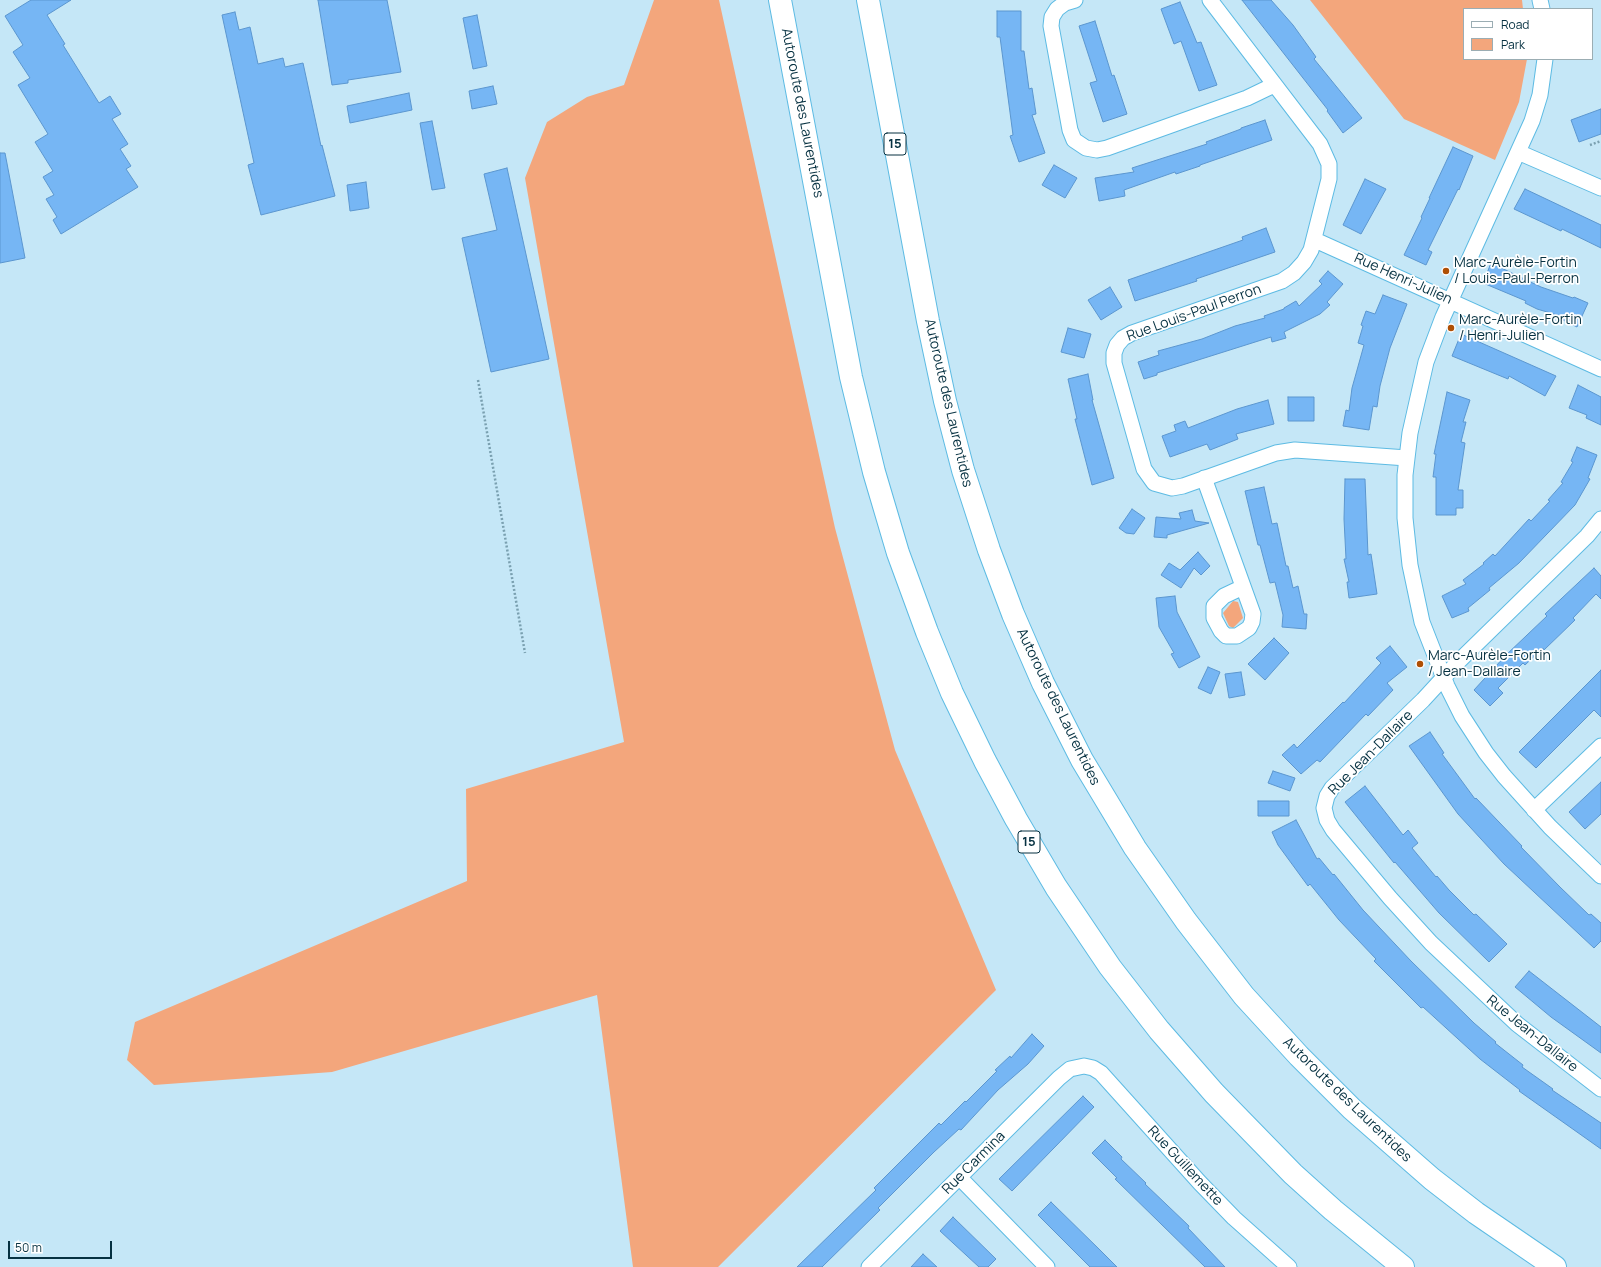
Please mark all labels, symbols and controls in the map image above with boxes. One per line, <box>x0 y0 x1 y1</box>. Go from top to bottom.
legend <box>1463 8 1593 60</box>
text: Road <box>1501 16 1529 33</box>
street label: Autoroute des Laurentides <box>777 27 827 199</box>
text: Park <box>1501 36 1525 53</box>
road number: 15 <box>884 133 906 155</box>
street label: Rue Henri-Julien <box>1351 250 1455 308</box>
place label: Marc-Aurèle-Fortin / Louis-Paul-Perron <box>1454 255 1579 288</box>
marker: Marc-Aurèle-Fortin / Louis-Paul-Perron <box>1441 266 1451 276</box>
street label: Rue Louis-Paul Perron <box>1125 281 1263 345</box>
place label: Marc-Aurèle-Fortin / Henri-Julien <box>1459 312 1582 344</box>
street label: Autoroute des Laurentides <box>920 317 976 489</box>
marker: Marc-Aurèle-Fortin / Henri-Julien <box>1446 323 1456 333</box>
street label: Autoroute des Laurentides <box>1013 626 1103 788</box>
place label: Marc-Aurèle-Fortin / Jean-Dallaire <box>1428 648 1551 680</box>
marker: Marc-Aurèle-Fortin / Jean-Dallaire <box>1415 659 1425 669</box>
street label: Rue Jean-Dallaire <box>1325 707 1417 799</box>
road number: 15 <box>1018 831 1040 853</box>
street label: Rue Jean-Dallaire <box>1483 992 1581 1076</box>
street label: Autoroute des Laurentides <box>1279 1034 1415 1166</box>
street label: Rue Guillemette <box>1144 1123 1226 1209</box>
street label: Rue Carmina <box>939 1128 1009 1198</box>
scale bar <box>10 1233 114 1259</box>
text: 50 m <box>15 1239 42 1256</box>

